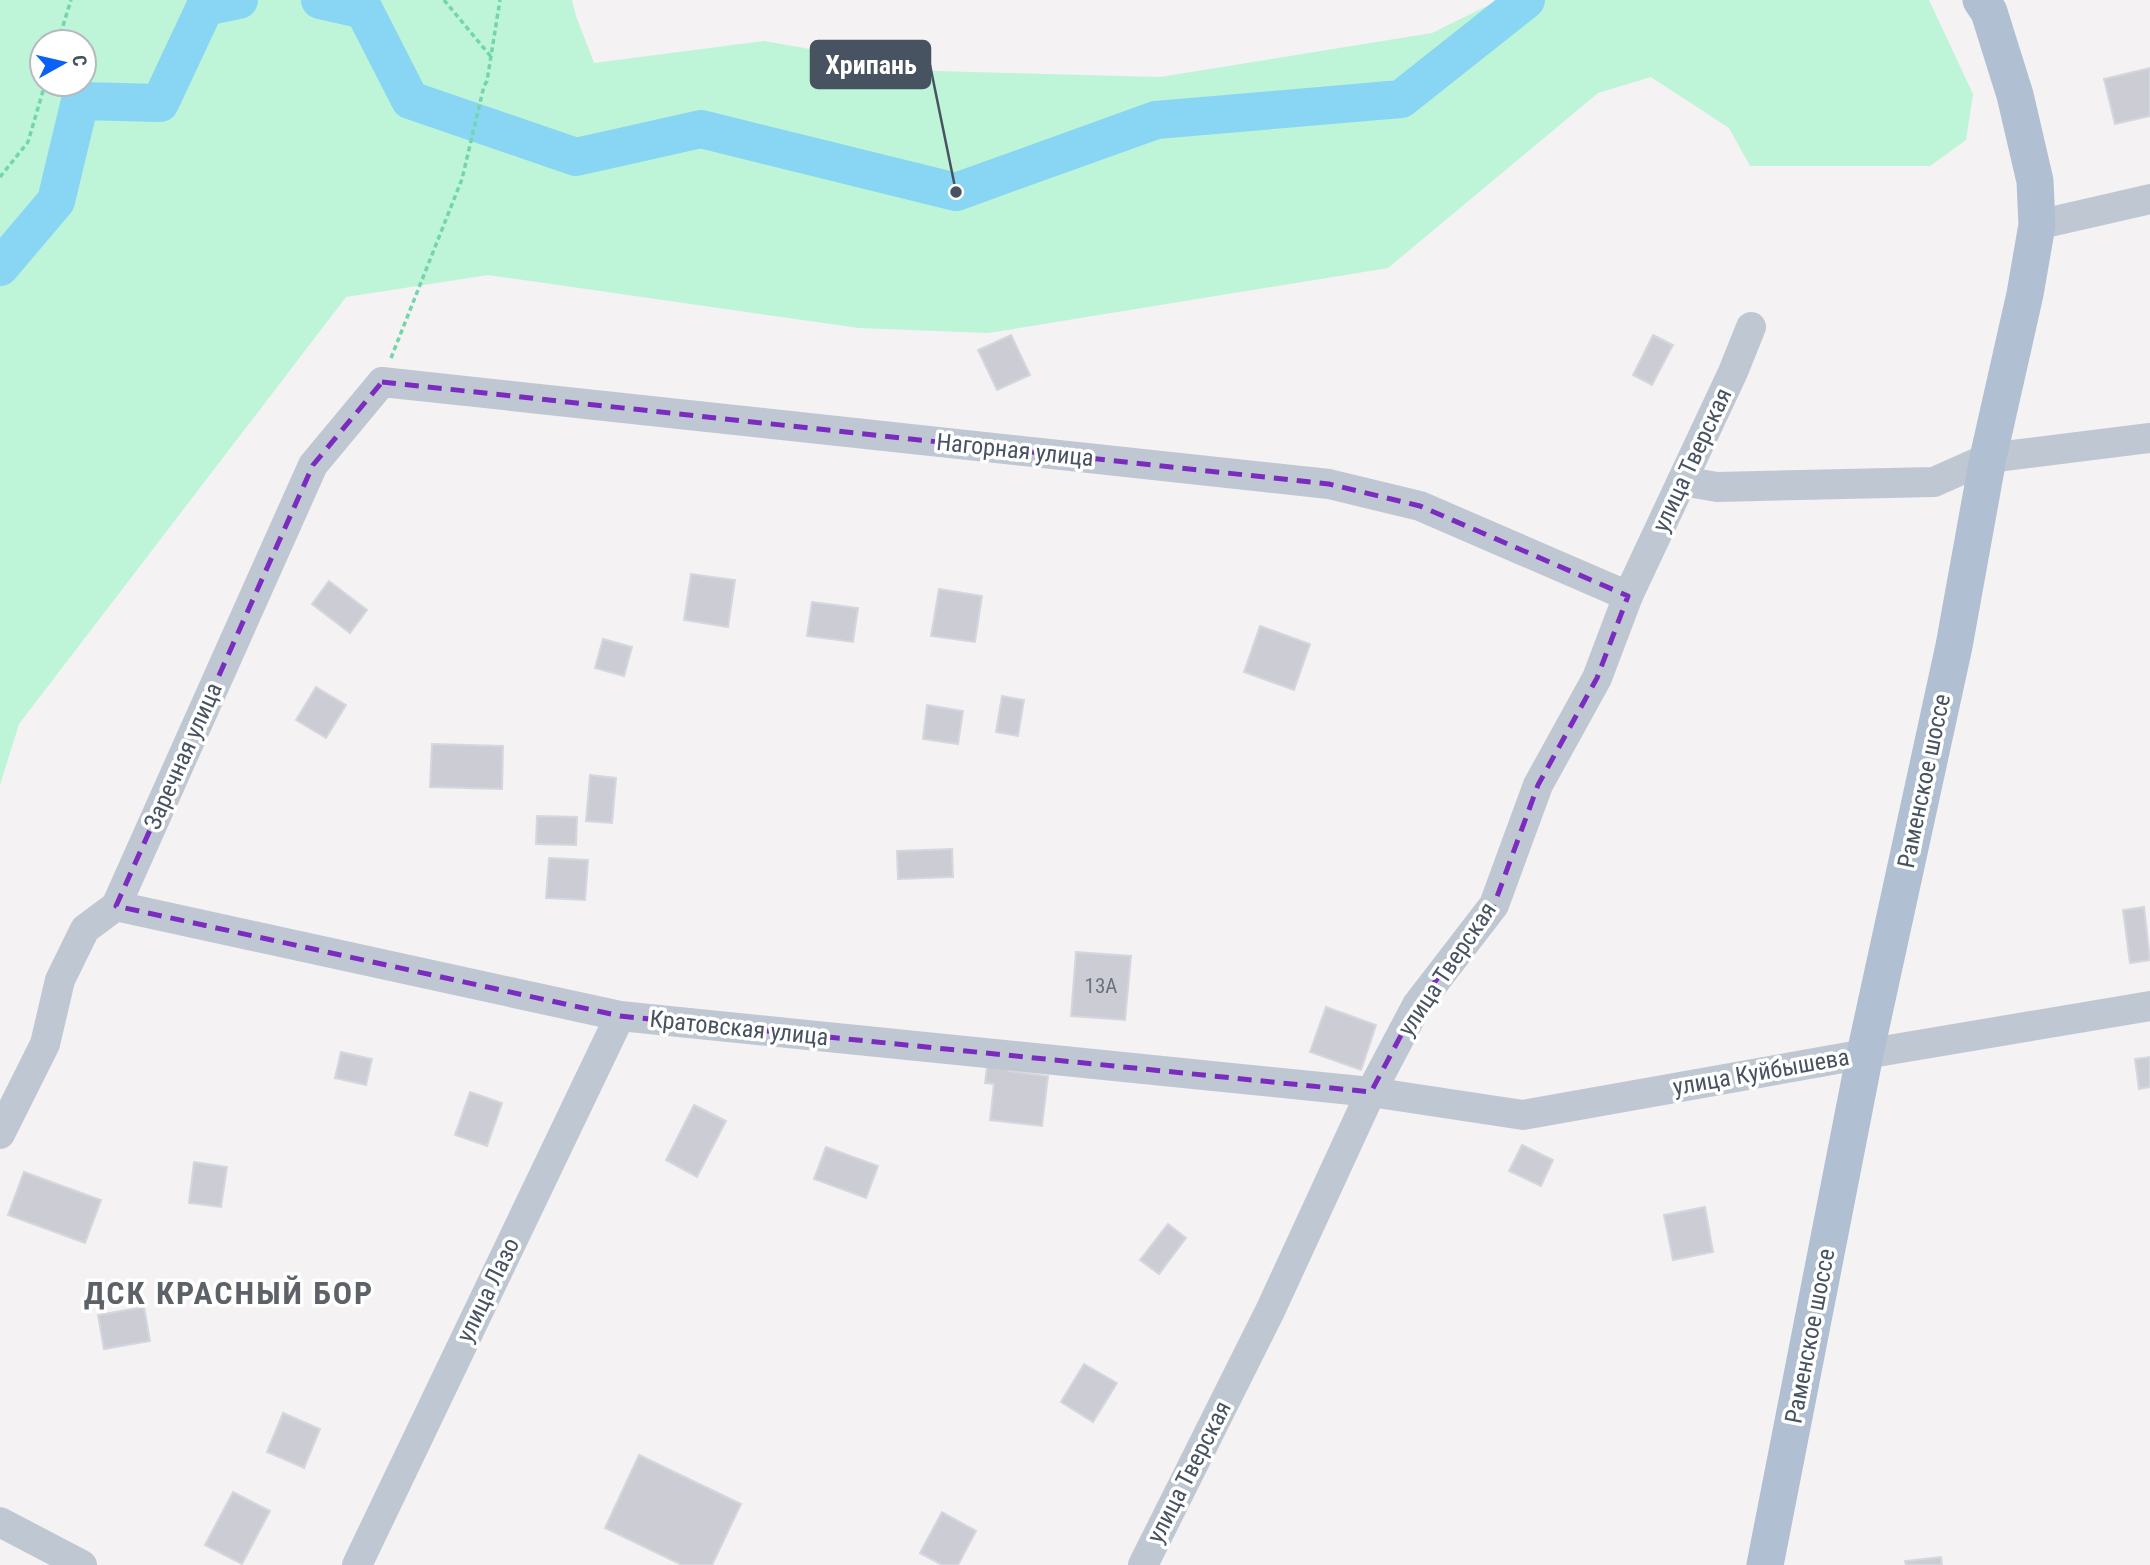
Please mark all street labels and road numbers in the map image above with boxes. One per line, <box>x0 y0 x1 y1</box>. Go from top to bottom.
street label: улица Тверская <box>1646 384 1738 536</box>
street label: Нагорная улица <box>935 428 1095 472</box>
street label: Заречная улица <box>138 678 228 834</box>
street label: Раменское шоссе <box>1892 691 1956 871</box>
street label: улица Тверская <box>1392 897 1502 1041</box>
street label: Кратовская улица <box>648 1005 830 1051</box>
street label: улица Куйбышева <box>1671 1043 1851 1101</box>
street label: улица Лазо <box>451 1233 525 1347</box>
street label: Раменское шоссе <box>1779 1246 1841 1426</box>
street label: улица Тверская <box>1141 1396 1237 1548</box>

